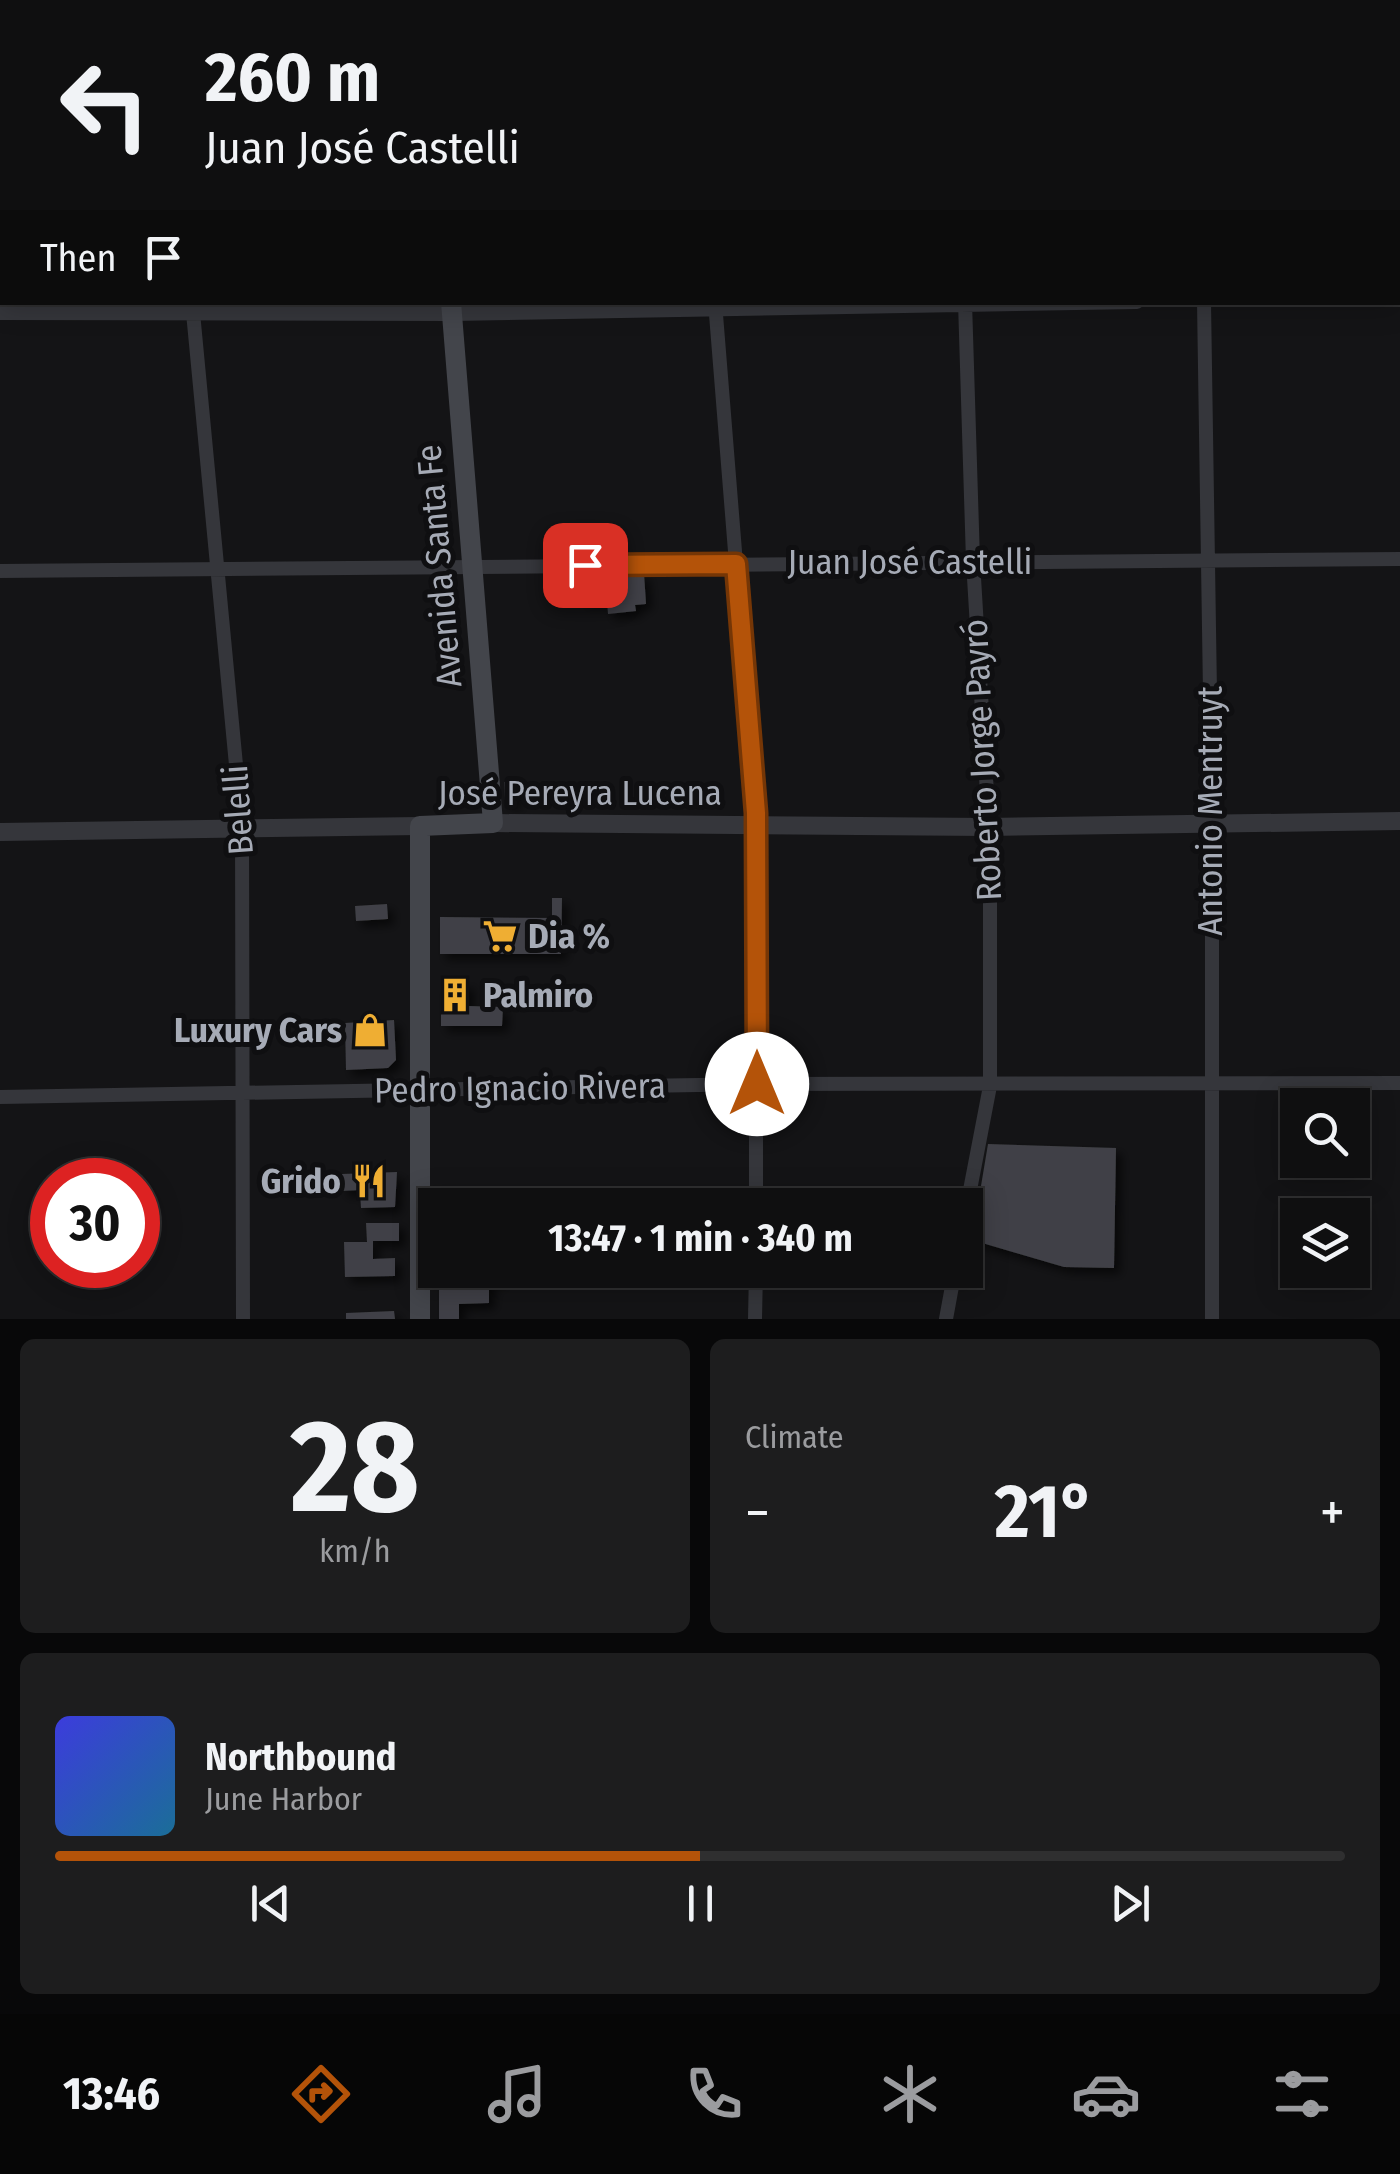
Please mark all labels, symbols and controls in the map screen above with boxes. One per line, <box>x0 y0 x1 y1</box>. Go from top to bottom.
text: 260 m <box>205 36 380 120</box>
icon: left <box>40 40 170 170</box>
text: Juan José Castelli <box>205 121 520 175</box>
icon: arrive <box>136 230 191 285</box>
text: Then <box>40 235 116 281</box>
street label: Avenida Santa Fe <box>407 443 471 689</box>
pin <box>543 523 628 608</box>
icon: arrive <box>558 538 613 593</box>
street label: Juan José Castelli <box>788 541 1032 583</box>
street label: Roberto Jorge Payró <box>954 618 1010 902</box>
street label: Antonio Mentruyt <box>1189 686 1231 936</box>
street label: Belelli <box>214 764 262 856</box>
street label: José Pereyra Lucena <box>438 772 722 814</box>
place label: Dia % <box>528 915 610 957</box>
supermarket icon: Dia % <box>481 917 519 955</box>
place label: Palmiro <box>483 974 593 1016</box>
building icon: Palmiro <box>436 976 474 1014</box>
place label: Luxury Cars <box>174 1009 342 1051</box>
shop icon: Luxury Cars <box>351 1011 389 1049</box>
position arrow <box>705 1032 809 1136</box>
street label: Pedro Ignacio Rivera <box>374 1064 666 1112</box>
map controls <box>1280 1088 1370 1288</box>
button: search <box>1280 1088 1370 1178</box>
speed limit sign: 30 <box>30 1158 160 1288</box>
place label: Grido <box>261 1160 341 1202</box>
restaurant icon: Grido <box>350 1162 388 1200</box>
button: layers <box>1280 1198 1370 1288</box>
text: 13:47 · 1 min · 340 m <box>548 1215 853 1261</box>
text: 28 <box>291 1389 419 1545</box>
text: Climate <box>745 1418 844 1456</box>
text: 21° <box>995 1467 1095 1557</box>
text: − <box>745 1480 770 1546</box>
text: + <box>1320 1480 1345 1546</box>
text: km/h <box>319 1532 391 1570</box>
text: Northbound <box>205 1734 397 1780</box>
text: June Harbor <box>205 1780 362 1818</box>
icon: previous <box>243 1876 298 1931</box>
icon: pause <box>673 1876 728 1931</box>
icon: next <box>1103 1876 1158 1931</box>
icon: directions <box>286 2059 356 2129</box>
icon: music <box>482 2059 552 2129</box>
icon: phone <box>679 2059 749 2129</box>
icon: climate <box>875 2059 945 2129</box>
icon: car <box>1071 2059 1141 2129</box>
icon: filters <box>1267 2059 1337 2129</box>
text: 13:46 <box>63 2067 160 2121</box>

